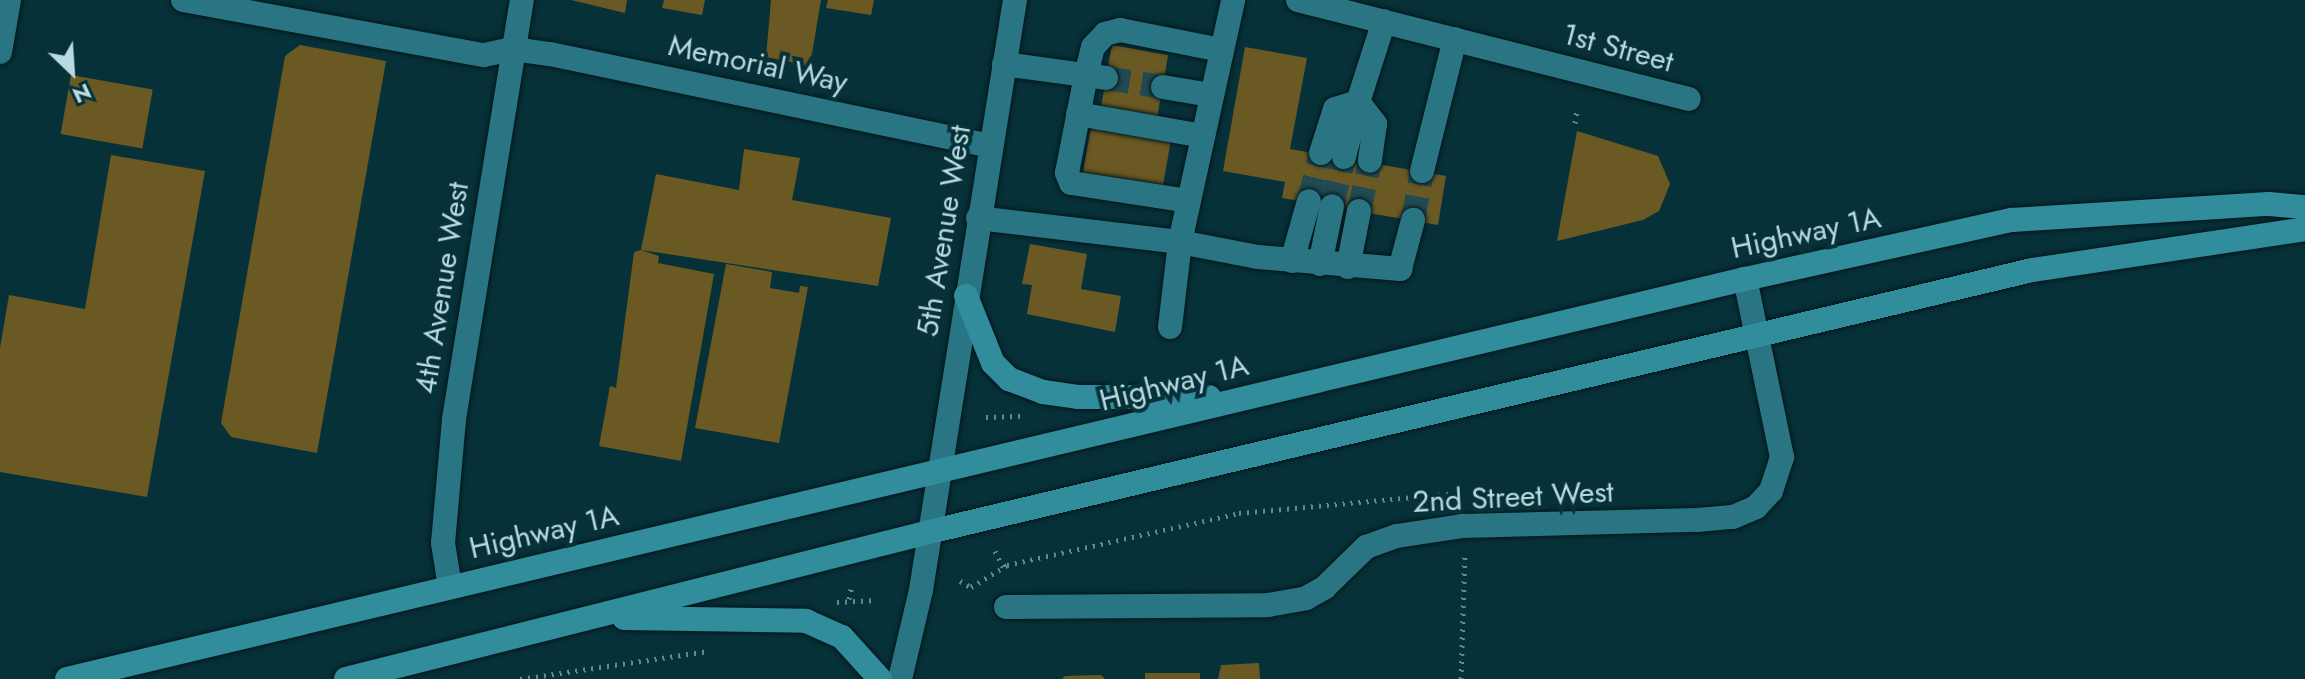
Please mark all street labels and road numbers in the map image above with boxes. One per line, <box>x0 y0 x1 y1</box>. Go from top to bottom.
street label: 1st Street <box>1559 16 1677 80</box>
street label: Memorial Way <box>665 27 851 101</box>
street label: 5th Avenue West <box>910 123 978 339</box>
street label: 4th Avenue West <box>407 180 477 396</box>
street label: Highway 1A <box>1728 200 1884 266</box>
street label: Highway 1A <box>1096 347 1252 419</box>
street label: 2nd Street West <box>1411 474 1615 520</box>
street label: Highway 1A <box>466 497 622 567</box>

